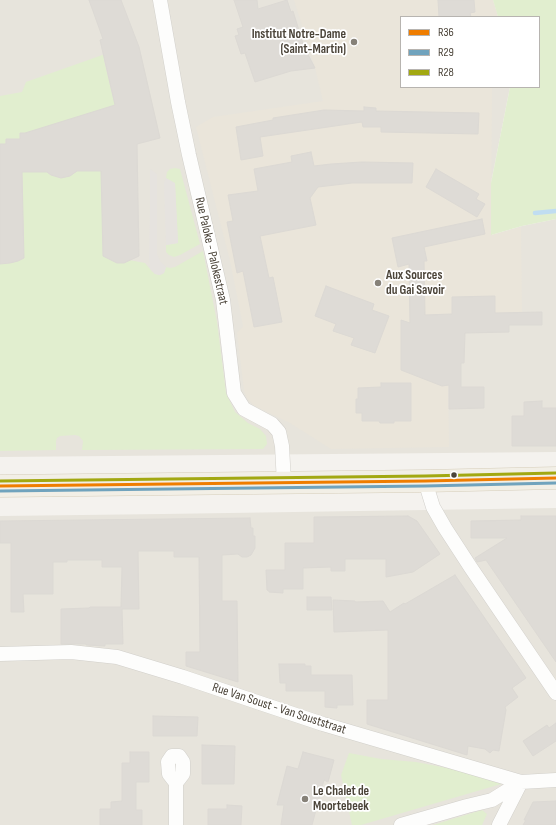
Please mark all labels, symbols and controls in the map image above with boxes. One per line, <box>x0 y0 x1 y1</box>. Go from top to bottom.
legend <box>400 16 540 88</box>
text: R36 <box>438 25 454 40</box>
place label: Institut Notre-Dame (Saint-Martin) <box>252 27 346 58</box>
marker: Institut Notre-Dame (Saint-Martin) <box>349 37 359 47</box>
text: R29 <box>438 45 454 60</box>
text: R28 <box>438 65 454 80</box>
street label: Rue Paloke - Palokestraat <box>191 196 231 306</box>
place label: Aux Sources du Gai Savoir <box>386 268 445 299</box>
marker: Aux Sources du Gai Savoir <box>373 278 383 288</box>
unlabelled marker <box>449 470 459 480</box>
street label: Rue Van Soust - Van Souststraat <box>210 680 348 738</box>
place label: Le Chalet de Moortebeek <box>313 784 369 815</box>
marker: Le Chalet de Moortebeek <box>300 794 310 804</box>

